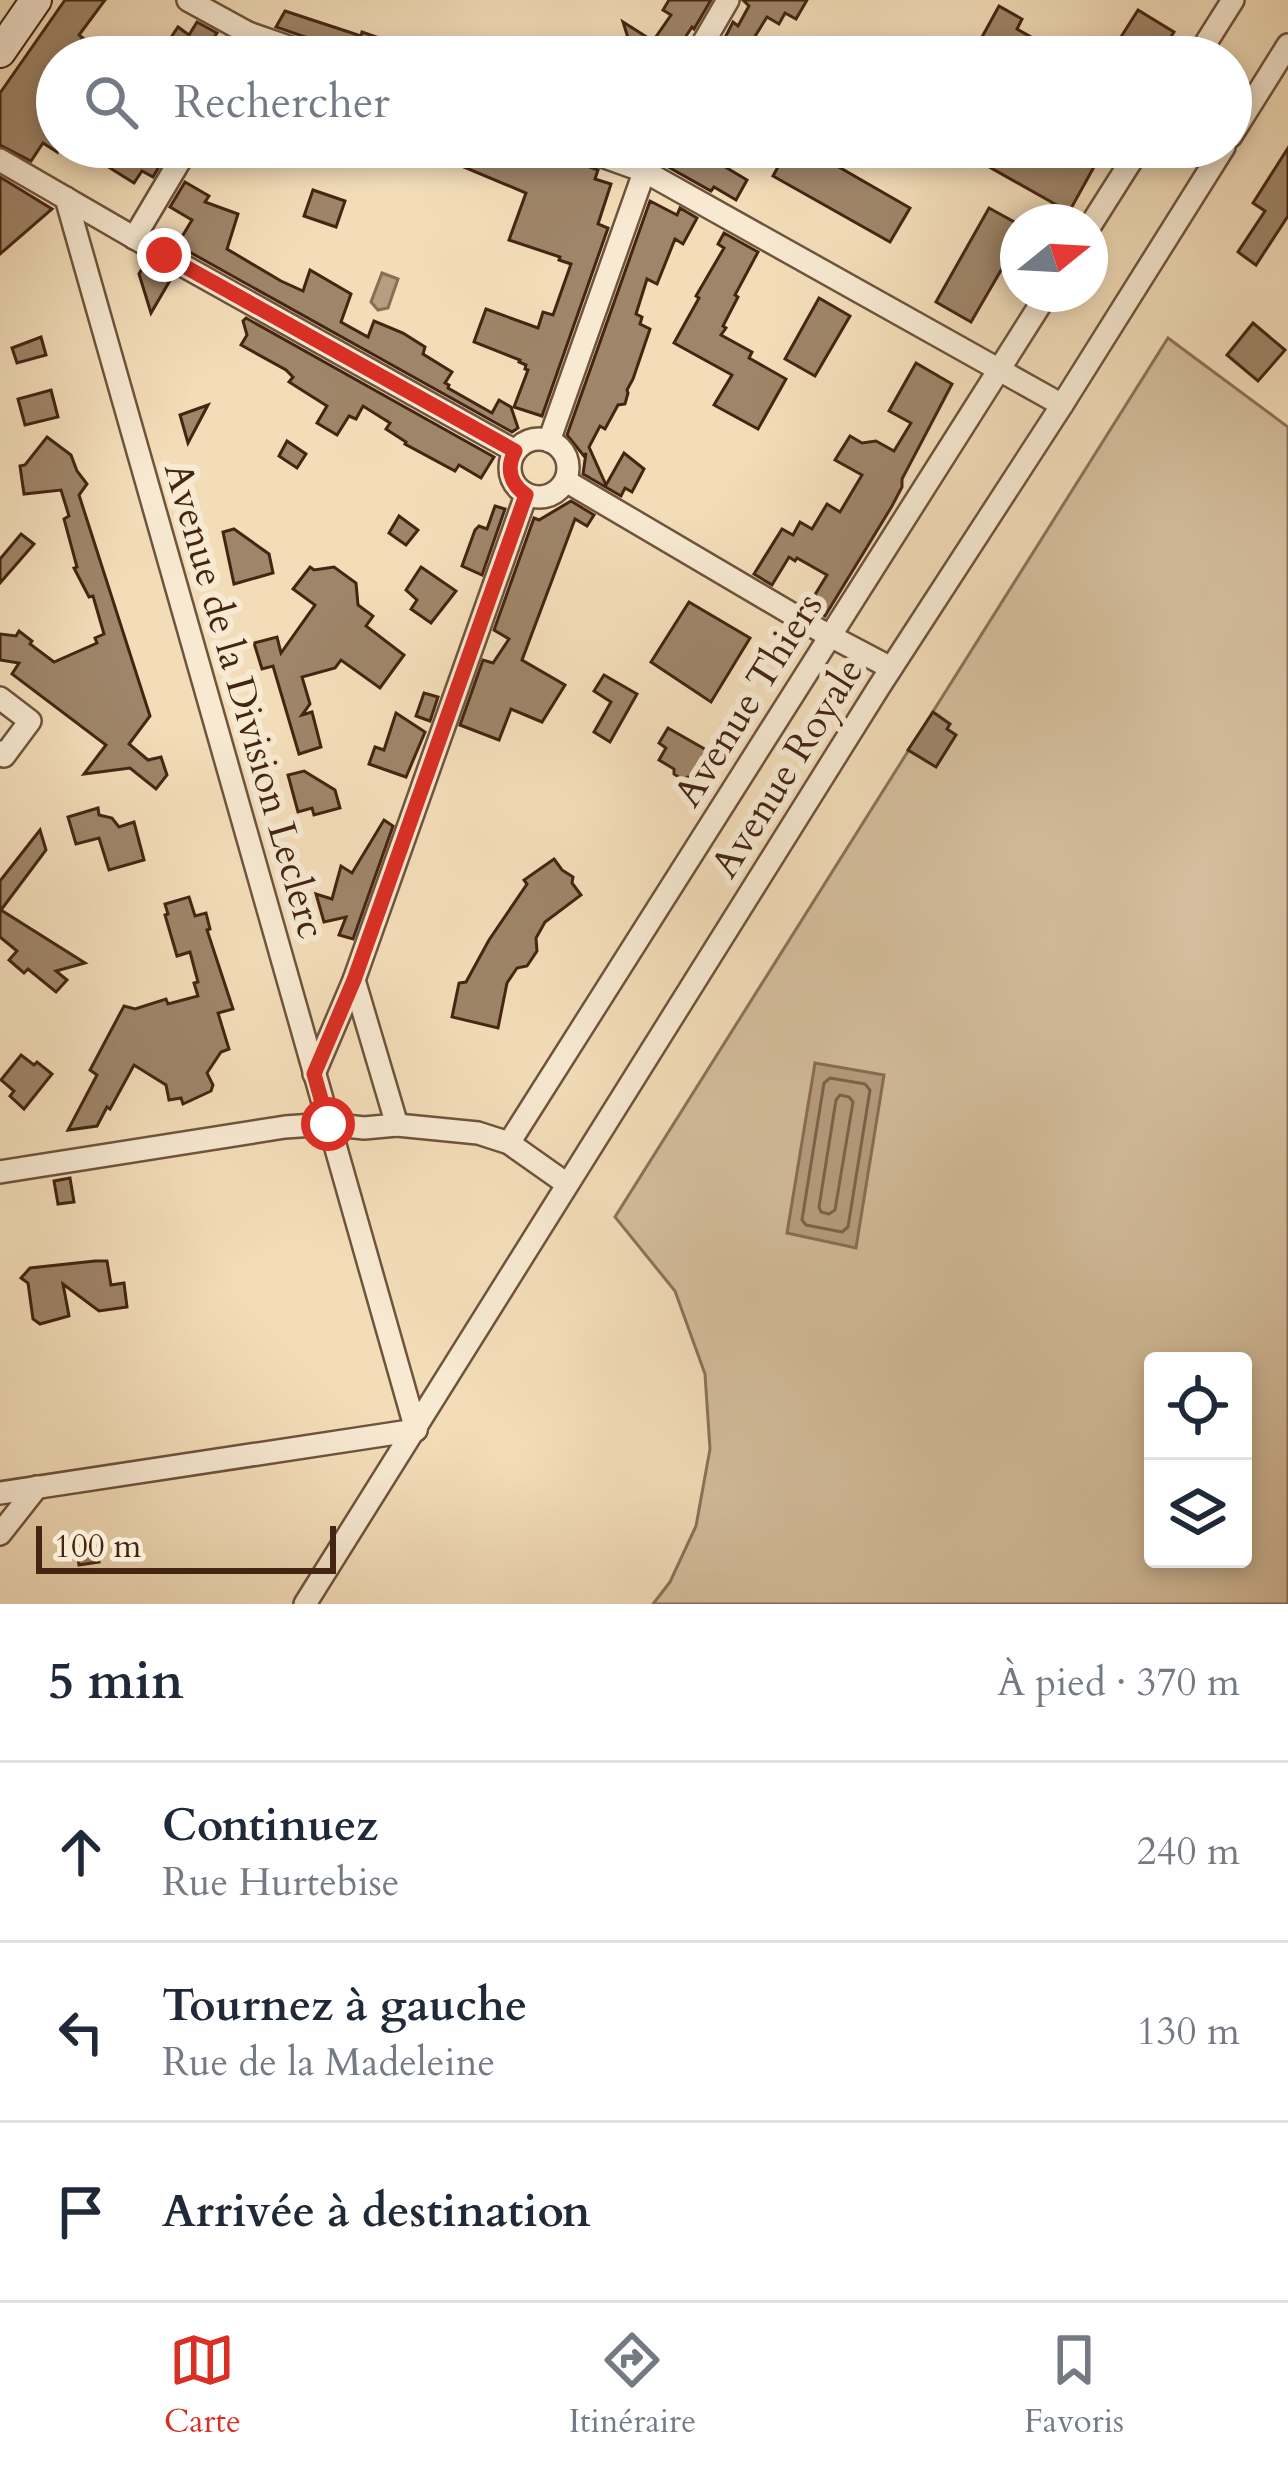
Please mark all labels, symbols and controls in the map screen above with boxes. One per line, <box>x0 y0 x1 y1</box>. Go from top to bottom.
search box <box>36 36 1252 168</box>
icon: search <box>78 69 144 135</box>
text: Rechercher <box>174 72 390 133</box>
north arrow <box>1000 204 1108 312</box>
route end <box>137 228 191 282</box>
street label: Avenue de la Division Leclerc <box>151 456 338 945</box>
street label: Avenue Thiers <box>661 583 835 817</box>
street label: Avenue Royale <box>699 648 876 888</box>
route start <box>301 1097 355 1151</box>
map controls <box>1144 1352 1252 1568</box>
button: locate <box>1144 1352 1252 1460</box>
button: layers <box>1144 1460 1252 1568</box>
scale bar <box>36 1520 336 1573</box>
text: 100 m <box>54 1524 141 1569</box>
text: 5 min <box>48 1647 184 1717</box>
text: À pied · 370 m <box>997 1656 1240 1709</box>
text: Continuez <box>162 1795 378 1856</box>
icon: ahead <box>48 1819 114 1885</box>
text: 240 m <box>1137 1825 1240 1878</box>
text: Rue Hurtebise <box>162 1856 400 1909</box>
text: Tournez à gauche <box>162 1975 527 2036</box>
icon: left <box>48 1999 114 2065</box>
text: 130 m <box>1137 2005 1240 2058</box>
text: Rue de la Madeleine <box>162 2036 495 2089</box>
icon: arrive <box>48 2179 114 2245</box>
text: Arrivée à destination <box>162 2181 591 2242</box>
tab: Carte <box>164 2327 241 2444</box>
tab: Itinéraire <box>569 2327 696 2444</box>
tab: Favoris <box>1024 2327 1124 2444</box>

